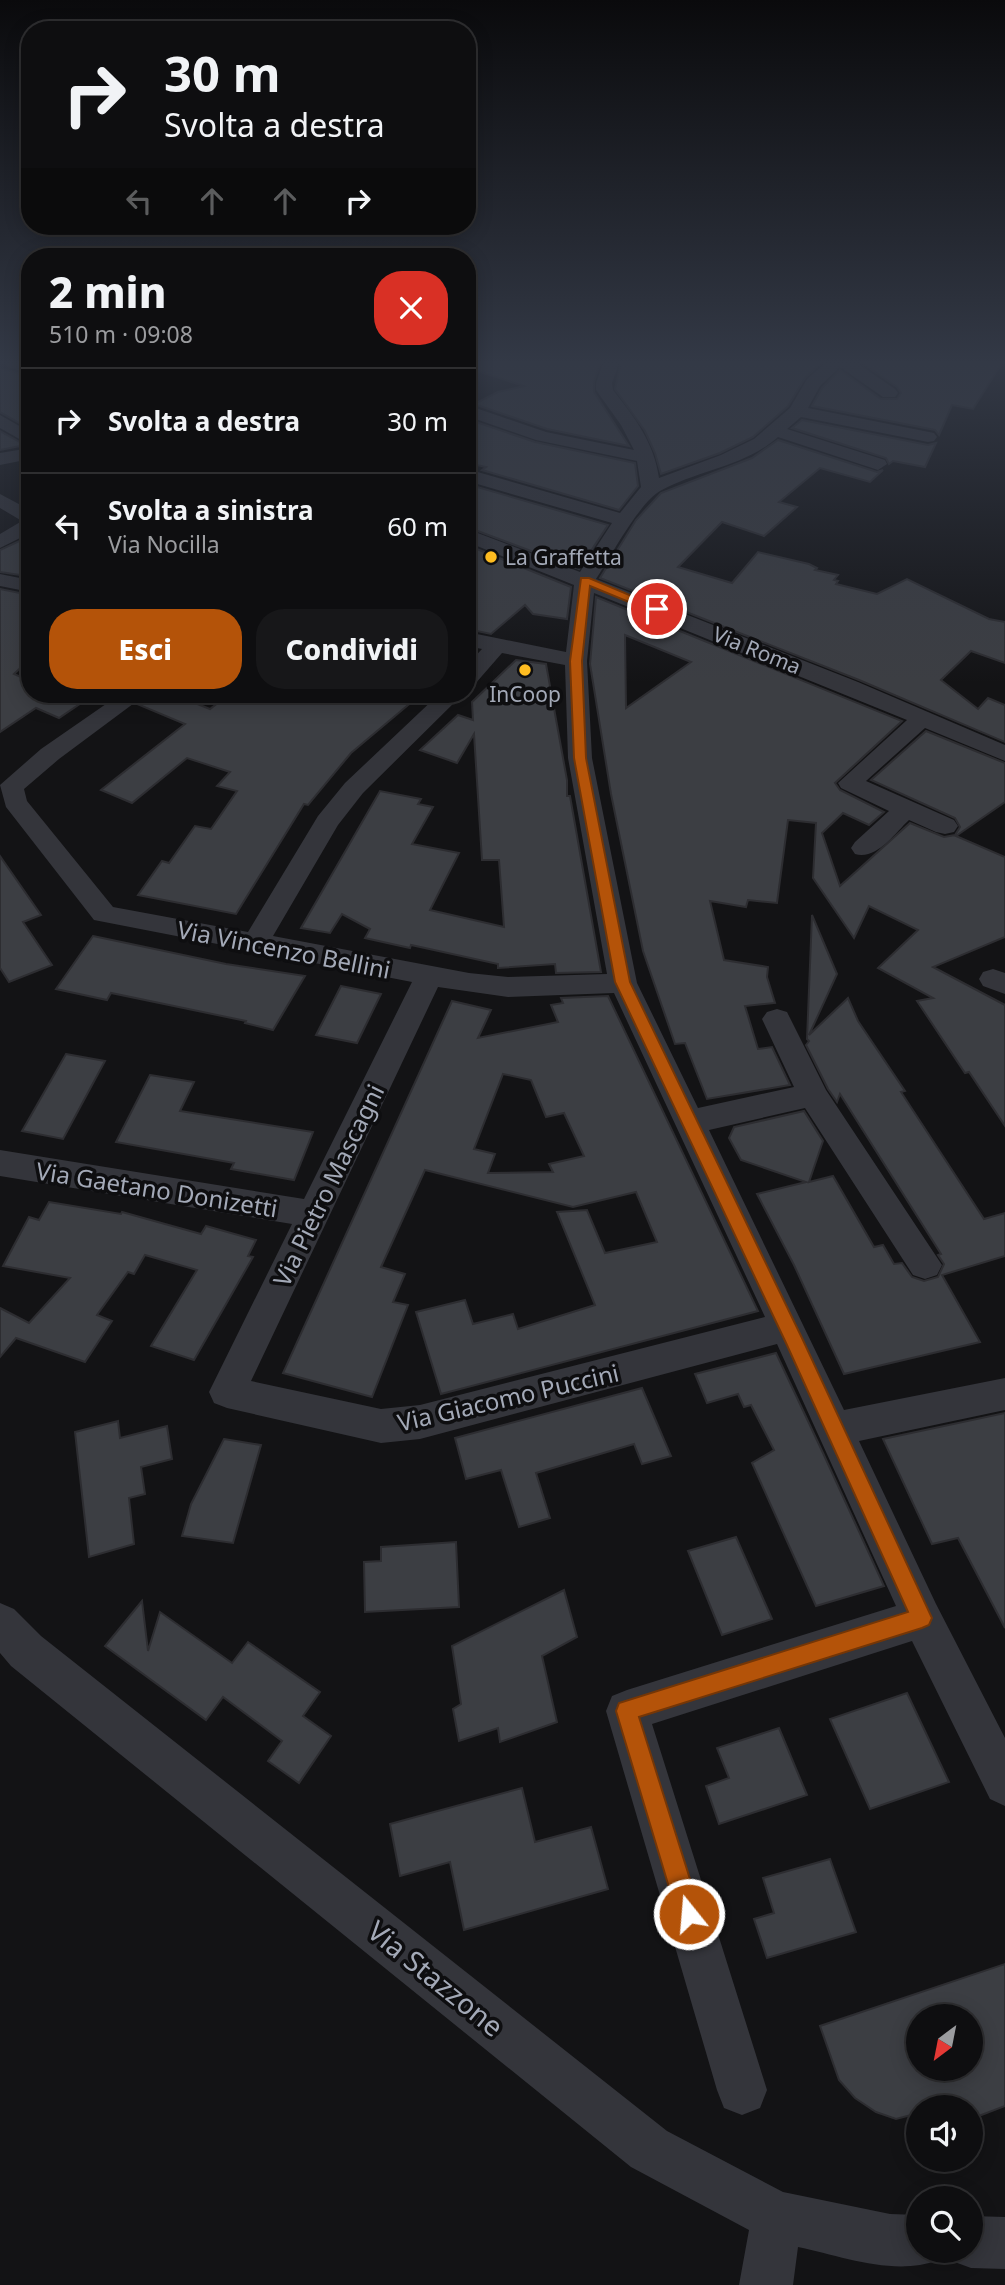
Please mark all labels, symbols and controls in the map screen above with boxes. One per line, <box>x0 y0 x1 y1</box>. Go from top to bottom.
text: 30 m <box>164 40 281 106</box>
icon: right <box>49 49 140 140</box>
text: Svolta a destra <box>164 103 385 146</box>
icon: left <box>120 182 158 220</box>
icon: ahead <box>193 182 231 220</box>
icon: ahead <box>266 182 304 220</box>
icon: right <box>339 182 377 220</box>
text: 2 min <box>49 263 166 320</box>
button: close <box>374 271 448 345</box>
text: 510 m · 09:08 <box>49 318 193 350</box>
icon: right <box>49 402 87 440</box>
text: Svolta a destra <box>108 403 300 439</box>
text: 30 m <box>387 403 448 439</box>
text: Svolta a sinistra <box>108 492 314 528</box>
icon: left <box>49 507 87 545</box>
text: 60 m <box>387 508 448 544</box>
text: Via Nocilla <box>108 528 220 560</box>
place label: La Graffetta <box>505 543 622 571</box>
marker: La Graffetta <box>483 549 499 565</box>
pin <box>627 579 687 639</box>
icon: arrive <box>638 590 676 628</box>
button: Esci <box>49 609 242 689</box>
button: Condividi <box>256 609 448 689</box>
street label: Via Roma <box>709 620 805 680</box>
marker: InCoop <box>517 662 533 678</box>
place label: InCoop <box>489 680 561 708</box>
street label: Via Vincenzo Bellini <box>175 912 393 986</box>
street label: Via Pietro Mascagni <box>265 1078 391 1292</box>
street label: Via Gaetano Donizetti <box>34 1154 280 1224</box>
street label: Via Giacomo Puccini <box>394 1355 622 1439</box>
position arrow <box>652 1877 726 1951</box>
street label: Via Stazzone <box>360 1911 512 2045</box>
north arrow <box>906 2004 984 2081</box>
map controls <box>906 2004 983 2263</box>
button: sound <box>906 2095 983 2172</box>
button: search <box>906 2186 983 2263</box>

